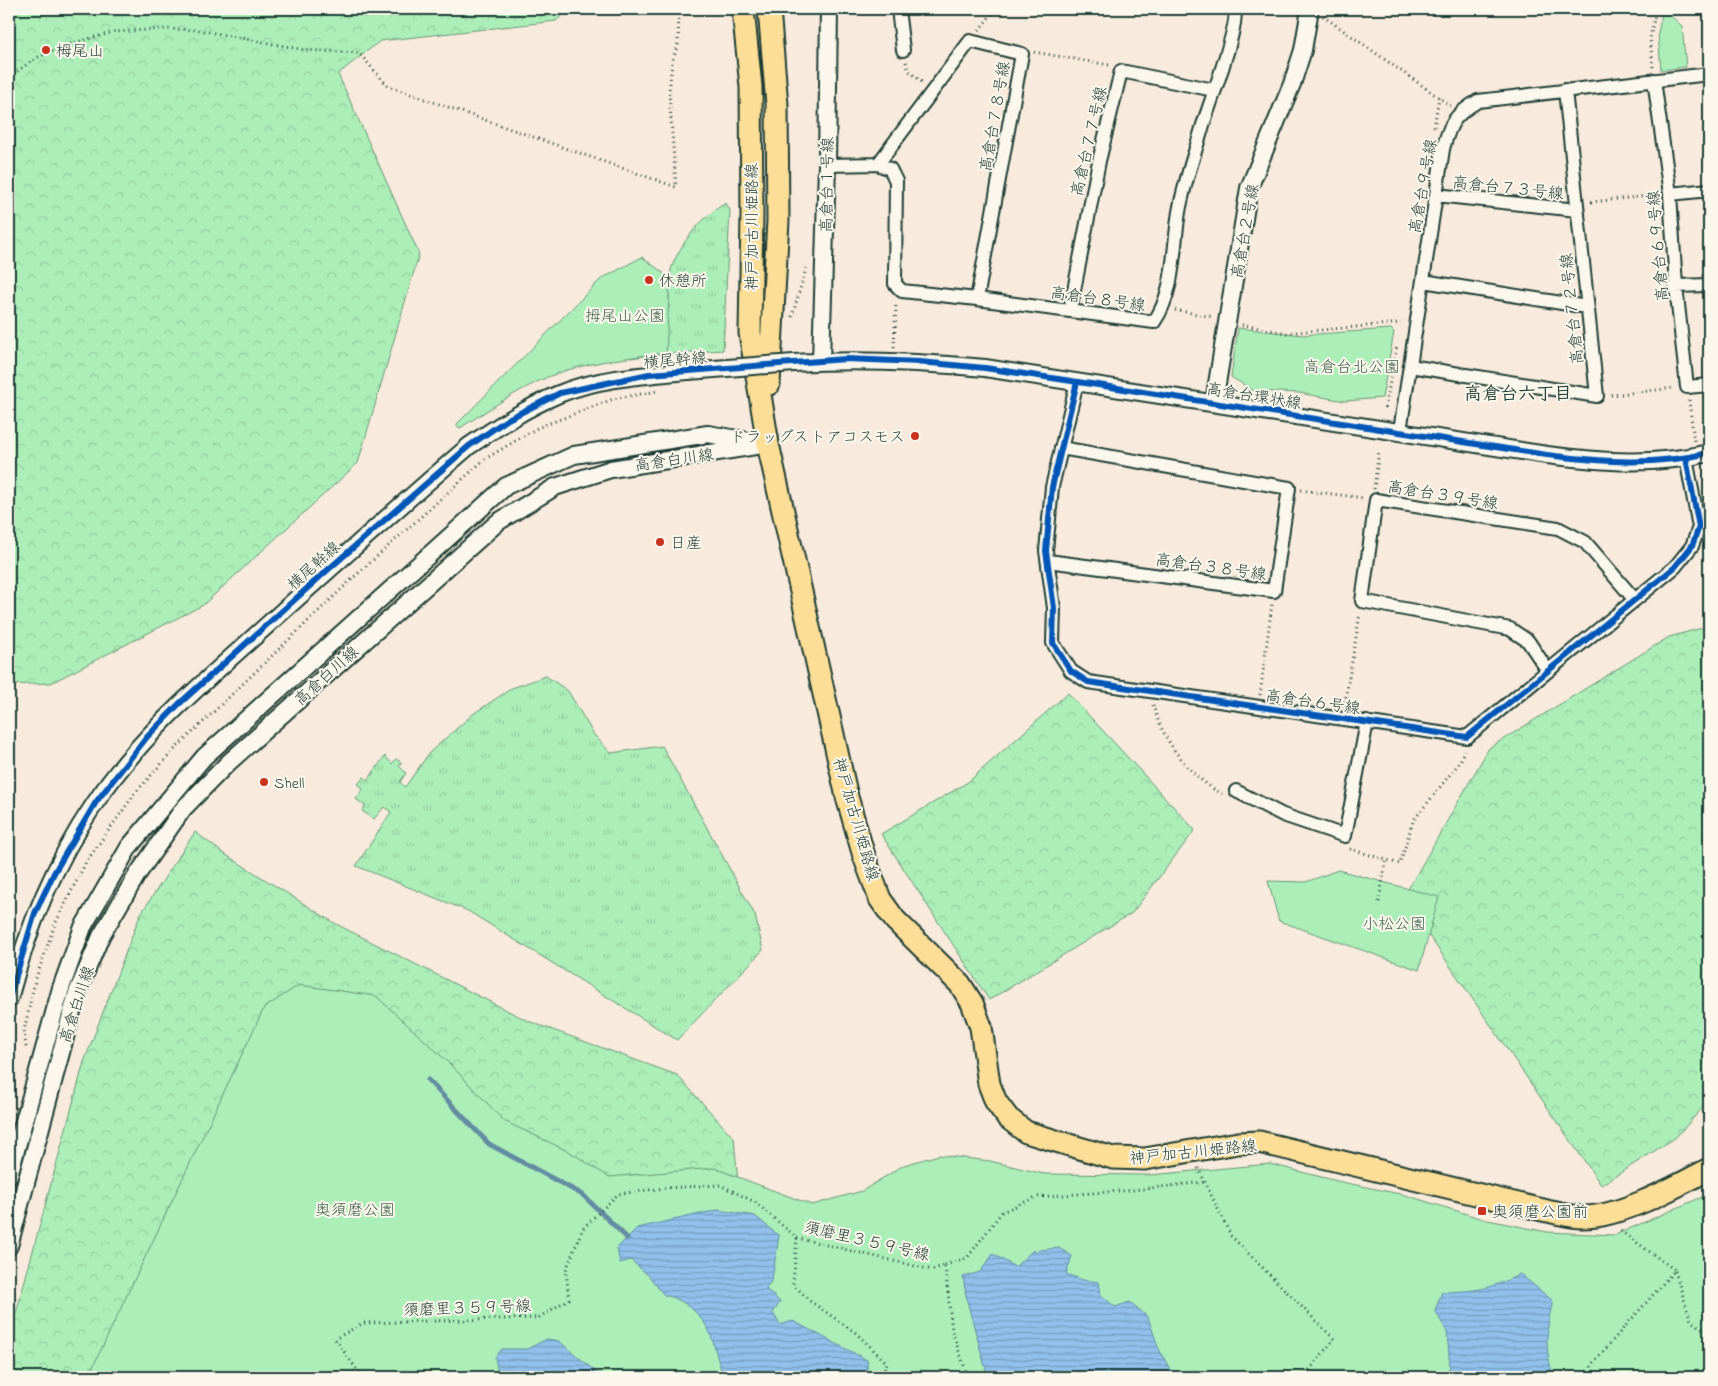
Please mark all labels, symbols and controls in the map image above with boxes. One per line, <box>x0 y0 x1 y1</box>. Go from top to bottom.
place label: 栂尾山 <box>56 40 104 64</box>
marker: 栂尾山 <box>40 44 52 56</box>
street label: 高倉台７８号線 <box>974 59 1018 174</box>
street label: 高倉台７７号線 <box>1066 84 1114 199</box>
street label: 高倉台１号線 <box>815 137 841 233</box>
street label: 高倉台９号線 <box>1404 137 1444 236</box>
street label: 神戸加古川姫路線 <box>741 163 765 291</box>
street label: 高倉台７３号線 <box>1451 171 1565 207</box>
street label: 高倉台２号線 <box>1226 182 1266 281</box>
street label: 高倉台６９号線 <box>1642 189 1676 303</box>
street label: 高倉台７２号線 <box>1555 252 1591 366</box>
place label: 休憩所 <box>659 270 707 294</box>
marker: 休憩所 <box>643 274 655 286</box>
street label: 高倉台８号線 <box>1049 281 1147 319</box>
park label: 拇尾山公園 <box>585 305 665 329</box>
street label: 横尾幹線 <box>642 346 708 376</box>
park label: 高倉台北公園 <box>1304 356 1400 380</box>
street label: 高倉台環状線 <box>1204 378 1303 416</box>
district label: 高倉台六丁目 <box>1464 382 1572 408</box>
place label: ドラッグストアコスモス <box>730 426 905 450</box>
marker: ドラッグストアコスモス <box>909 430 921 442</box>
street label: 高倉白川線 <box>633 444 716 478</box>
street label: 高倉台３９号線 <box>1385 475 1500 517</box>
place label: 日産 <box>670 532 702 556</box>
street label: 横尾幹線 <box>283 536 346 597</box>
marker: 日産 <box>654 536 666 548</box>
street label: 高倉台３８号線 <box>1154 548 1268 588</box>
street label: 高倉白川線 <box>290 641 365 712</box>
street label: 高倉台６号線 <box>1264 684 1362 722</box>
street label: 神戸加古川姫路線 <box>826 755 884 884</box>
place label: Shell <box>274 772 305 796</box>
marker: Shell <box>258 776 270 788</box>
park label: 小松公園 <box>1362 913 1426 937</box>
street label: 高倉白川線 <box>54 963 102 1046</box>
street label: 神戸加古川姫路線 <box>1128 1134 1258 1172</box>
park label: 奥須磨公園 <box>315 1199 395 1223</box>
place label: 奥須磨公園前 <box>1492 1201 1588 1225</box>
marker: 奥須磨公園前 <box>1476 1205 1488 1217</box>
street label: 須磨里３５９号線 <box>801 1216 932 1268</box>
street label: 須磨里３５９号線 <box>403 1295 531 1323</box>

